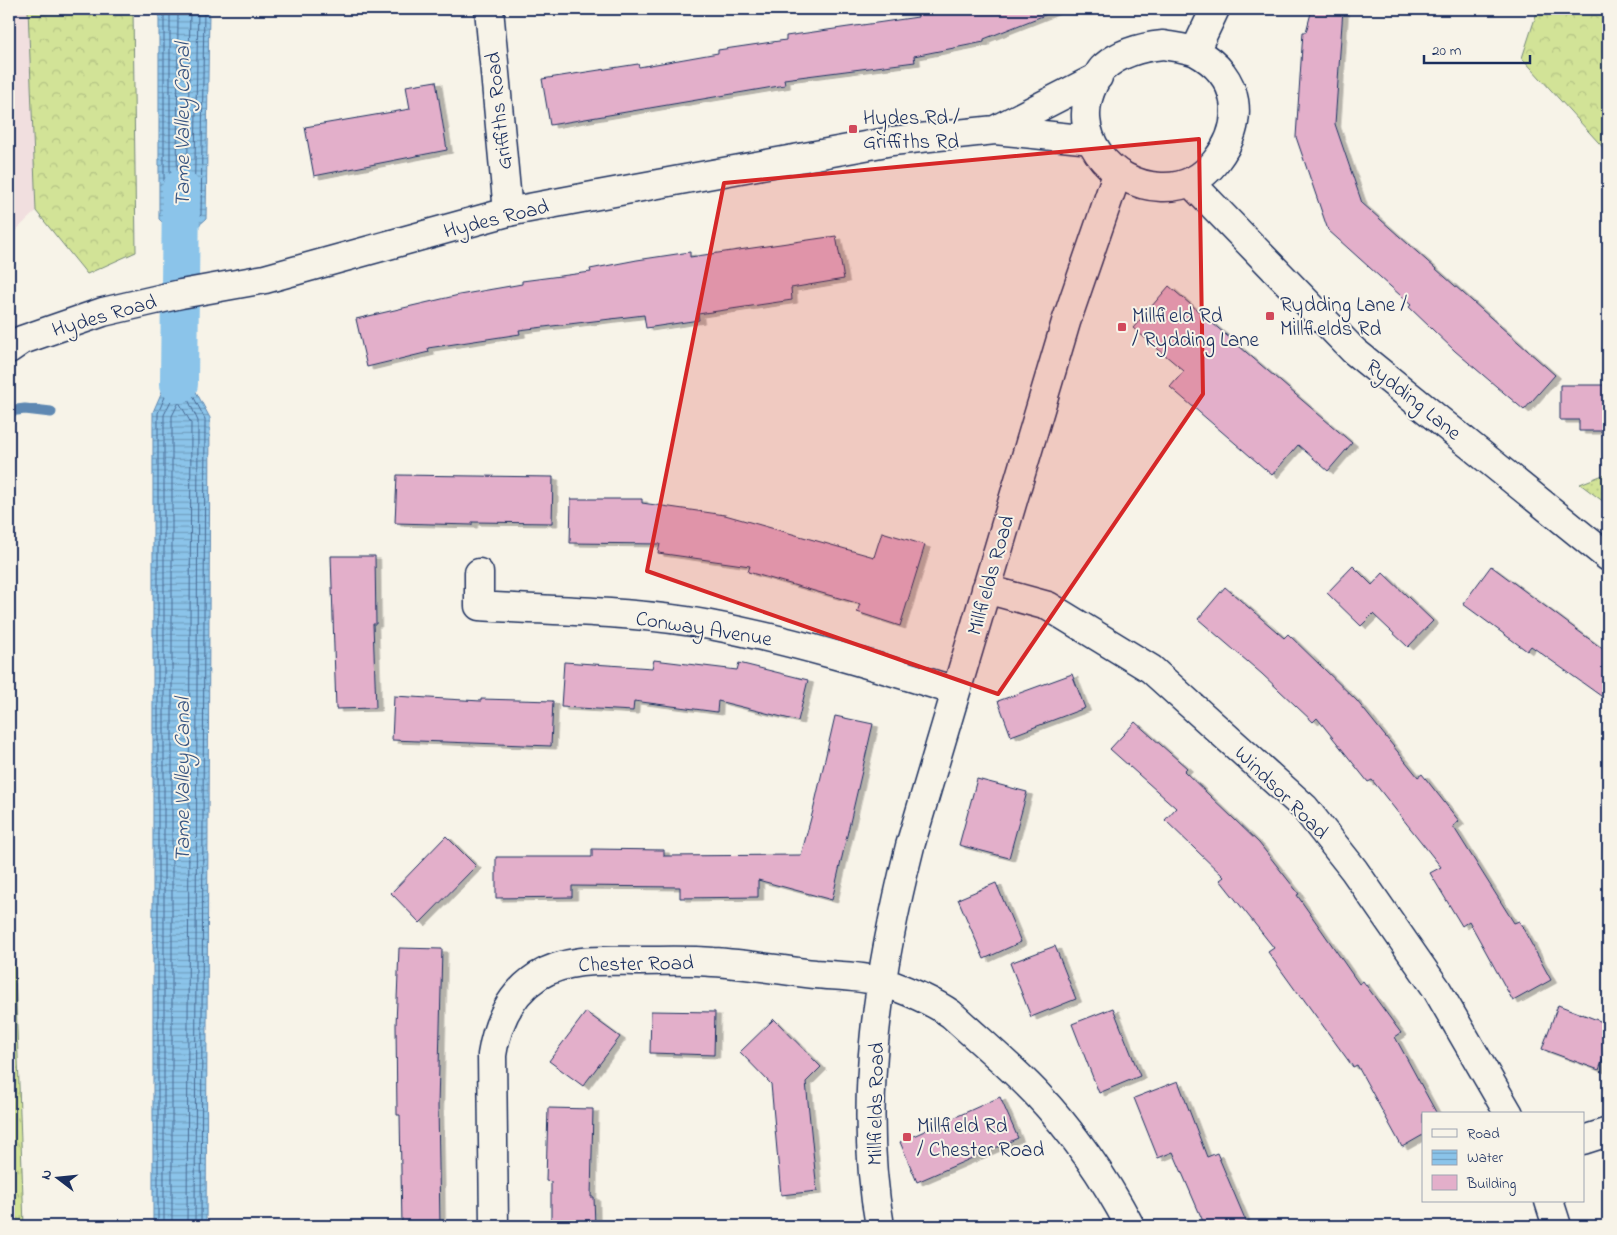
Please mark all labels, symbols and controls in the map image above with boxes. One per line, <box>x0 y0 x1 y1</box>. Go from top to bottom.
scale bar <box>1424 32 1531 64</box>
water label: Tame Valley Canal <box>168 40 200 207</box>
text: 20 m <box>1432 40 1462 62</box>
street label: Griffiths Road <box>479 50 521 171</box>
place label: Hydes Rd / Griffiths Rd <box>863 104 960 158</box>
marker: Hydes Rd / Griffiths Rd <box>847 123 859 135</box>
street label: Hydes Road <box>441 192 553 249</box>
street label: Hydes Road <box>49 288 161 348</box>
place label: Rydding Lane / Millfields Rd <box>1280 291 1407 345</box>
place label: Millfield Rd / Rydding Lane <box>1132 302 1260 358</box>
marker: Rydding Lane / Millfields Rd <box>1264 310 1276 322</box>
marker: Millfield Rd / Rydding Lane <box>1116 321 1128 333</box>
street label: Rydding Lane <box>1357 353 1467 450</box>
street label: Millfields Road <box>960 512 1023 639</box>
street label: Conway Avenue <box>633 604 775 658</box>
water label: Tame Valley Canal <box>168 695 200 862</box>
street label: Windsor Road <box>1227 740 1335 847</box>
street label: Chester Road <box>578 949 694 981</box>
street label: Millfields Road <box>861 1042 893 1166</box>
place label: Millfield Rd / Chester Road <box>917 1112 1044 1166</box>
legend <box>1422 1112 1584 1202</box>
text: Road <box>1467 1123 1500 1145</box>
marker: Millfield Rd / Chester Road <box>901 1131 913 1143</box>
text: Water <box>1467 1147 1503 1169</box>
north arrow <box>32 1152 82 1202</box>
text: N <box>36 1167 58 1182</box>
text: Building <box>1466 1173 1516 1196</box>

